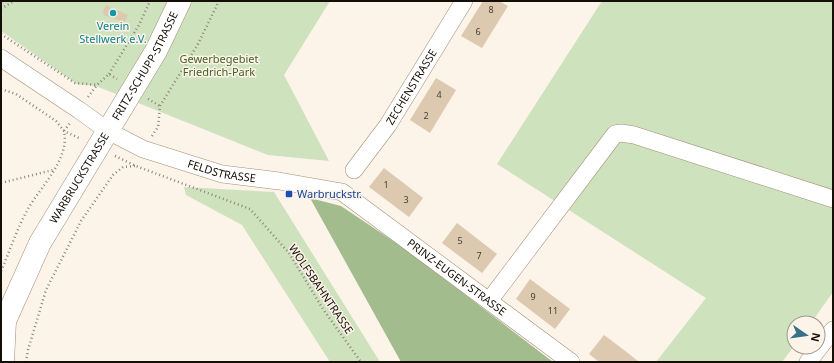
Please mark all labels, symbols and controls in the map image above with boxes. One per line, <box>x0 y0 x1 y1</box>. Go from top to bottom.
house number: 8 <box>488 3 494 16</box>
marker: Verein Stellwerk e.V. <box>108 8 118 18</box>
street label: FRITZ-SCHUPP-STRASSE <box>108 9 181 123</box>
place label: Verein Stellwerk e.V. <box>79 18 147 46</box>
house number: 6 <box>475 25 481 38</box>
street label: ZECHENSTRASSE <box>382 46 440 127</box>
park label: Gewerbegebiet Friedrich-Park <box>179 51 259 79</box>
house number: 4 <box>436 88 442 101</box>
house number: 2 <box>423 109 429 122</box>
street label: WARBRUCKSTRASSE <box>46 129 112 226</box>
street label: FELDSTRASSE <box>186 156 257 185</box>
house number: 1 <box>383 178 389 191</box>
place label: Warbruckstr. <box>297 186 362 201</box>
marker: Warbruckstr. <box>284 189 294 199</box>
house number: 3 <box>403 193 409 206</box>
house number: 5 <box>457 234 463 247</box>
street label: PRINZ-EUGEN-STRASSE <box>404 235 510 319</box>
street label: WOLFSBAHNTRASSE <box>286 241 357 336</box>
house number: 7 <box>476 249 482 262</box>
house number: 9 <box>530 290 536 303</box>
house number: 11 <box>548 304 558 317</box>
north arrow <box>786 315 826 355</box>
text: N <box>808 331 825 343</box>

